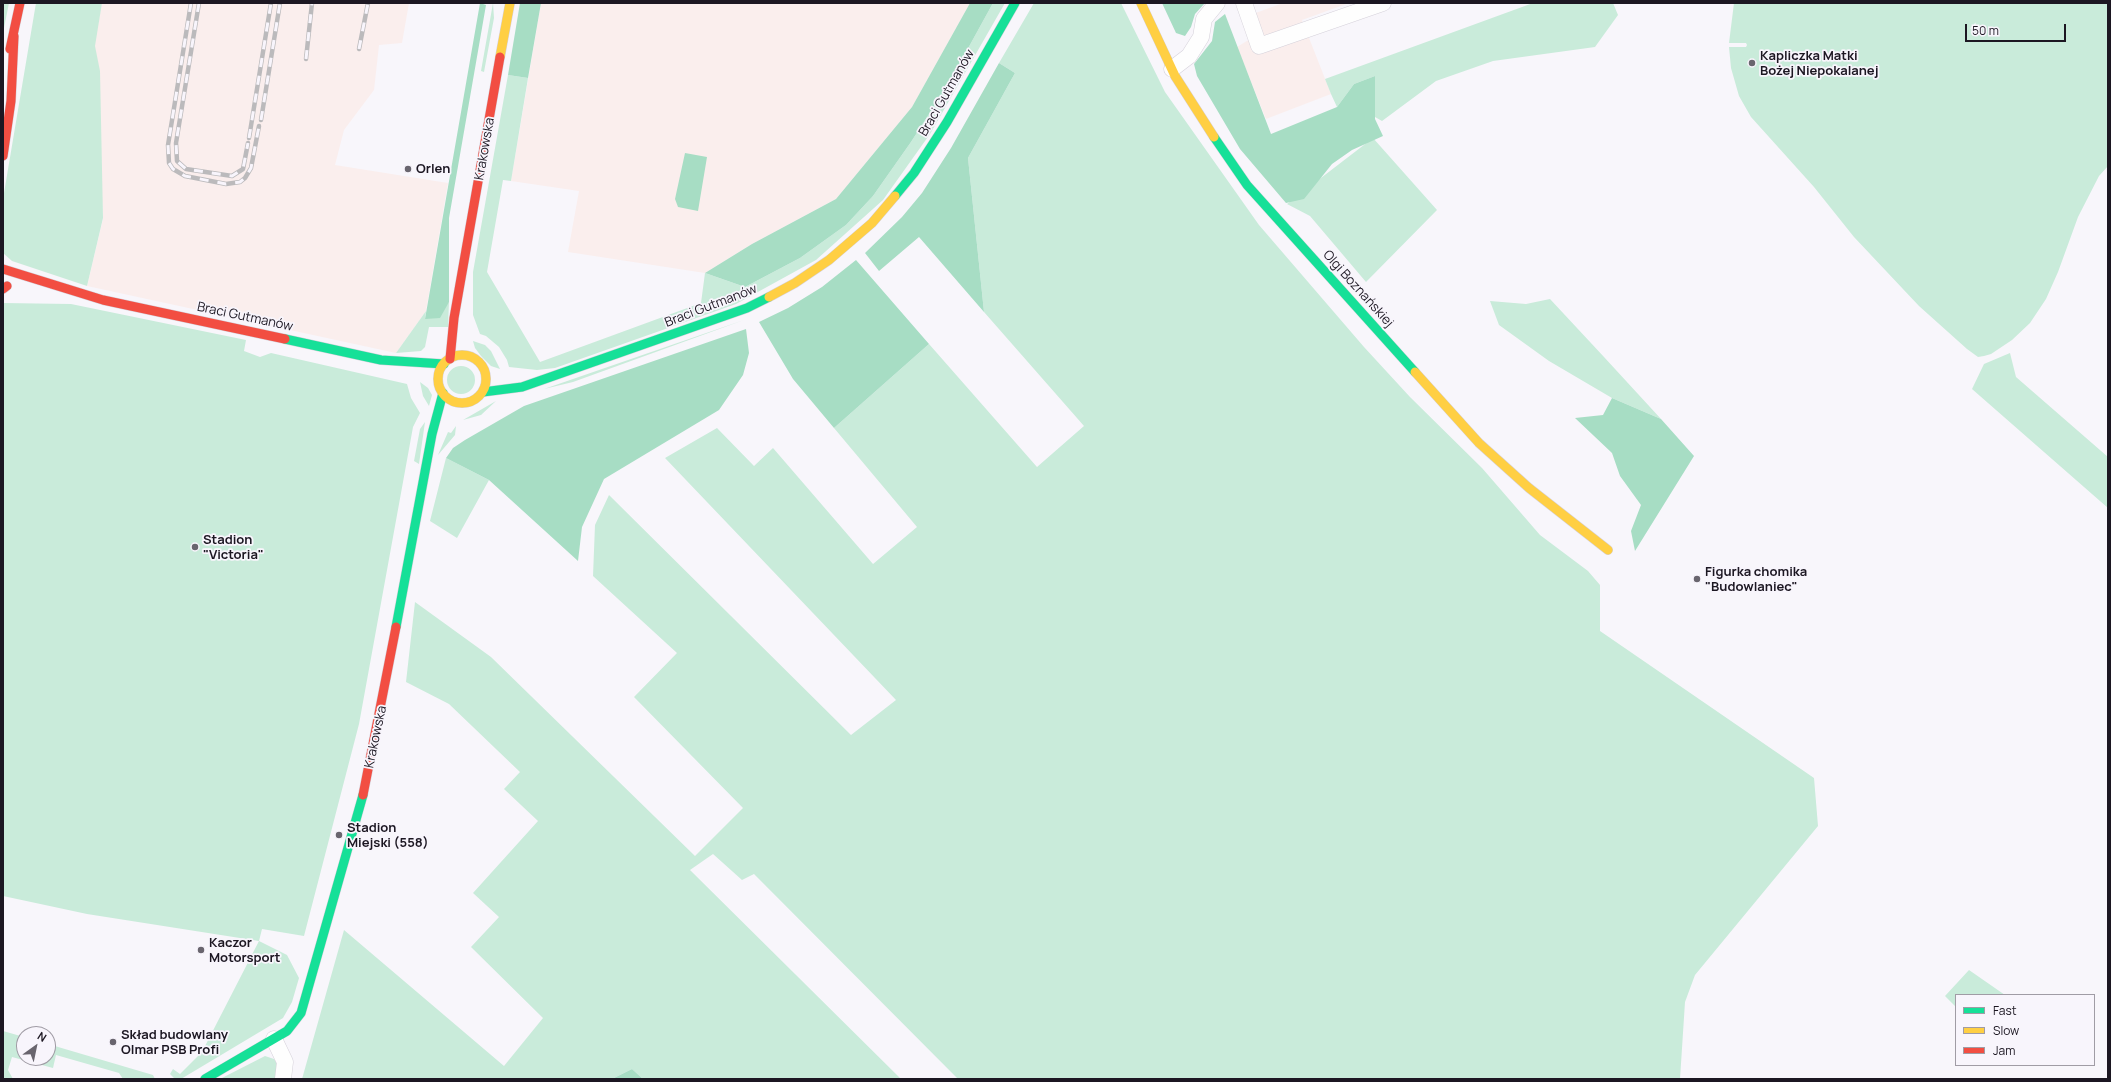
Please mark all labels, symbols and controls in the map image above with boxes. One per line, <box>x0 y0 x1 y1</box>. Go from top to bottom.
scale bar <box>1967 16 2068 42</box>
text: 50 m <box>1972 22 1999 39</box>
street label: Braci Gutmanów <box>916 47 978 139</box>
place label: Kapliczka Matki Bożej Niepokalanej <box>1760 48 1878 79</box>
marker: Kapliczka Matki Bożej Niepokalanej <box>1747 58 1757 68</box>
street label: Krakowska <box>472 116 498 182</box>
place label: Orlen <box>416 161 450 177</box>
marker: Orlen <box>403 164 413 174</box>
street label: Olgi Boznańskiej <box>1319 247 1397 331</box>
street label: Braci Gutmanów <box>663 281 759 331</box>
street label: Braci Gutmanów <box>196 299 294 335</box>
place label: Stadion "Victoria" <box>203 532 264 563</box>
marker: Stadion "Victoria" <box>190 542 200 552</box>
place label: Figurka chomika "Budowlaniec" <box>1705 564 1807 595</box>
marker: Figurka chomika "Budowlaniec" <box>1692 574 1702 584</box>
street label: Krakowska <box>362 704 390 770</box>
place label: Stadion Miejski (558) <box>347 820 429 851</box>
marker: Stadion Miejski (558) <box>334 830 344 840</box>
place label: Kaczor Motorsport <box>209 935 280 966</box>
marker: Kaczor Motorsport <box>196 945 206 955</box>
legend <box>1955 994 2095 1066</box>
text: Fast <box>1993 1002 2017 1019</box>
text: Slow <box>1993 1022 2019 1039</box>
north arrow <box>16 1026 56 1066</box>
place label: Skład budowlany Olmar PSB Profi <box>121 1027 228 1058</box>
text: N <box>35 1028 50 1045</box>
marker: Skład budowlany Olmar PSB Profi <box>108 1037 118 1047</box>
text: Jam <box>1993 1042 2015 1059</box>

